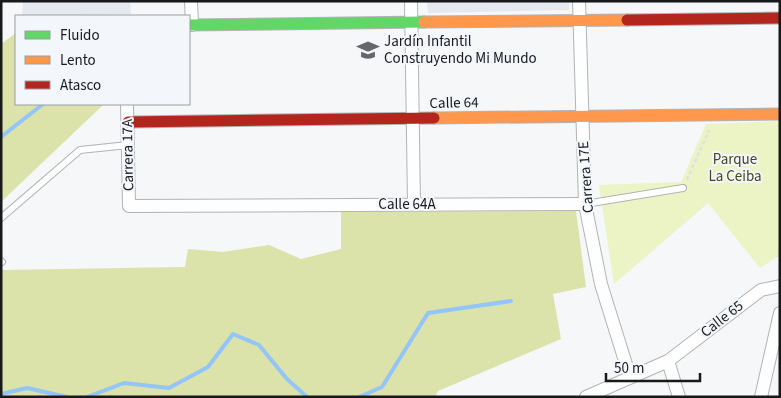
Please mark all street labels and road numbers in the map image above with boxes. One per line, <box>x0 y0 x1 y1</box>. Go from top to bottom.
street label: Calle 64 <box>429 92 479 114</box>
street label: Carrera 17A <box>117 118 139 191</box>
street label: Carrera 17E <box>573 140 599 214</box>
street label: Calle 64A <box>378 194 436 215</box>
street label: Calle 65 <box>696 296 748 342</box>

